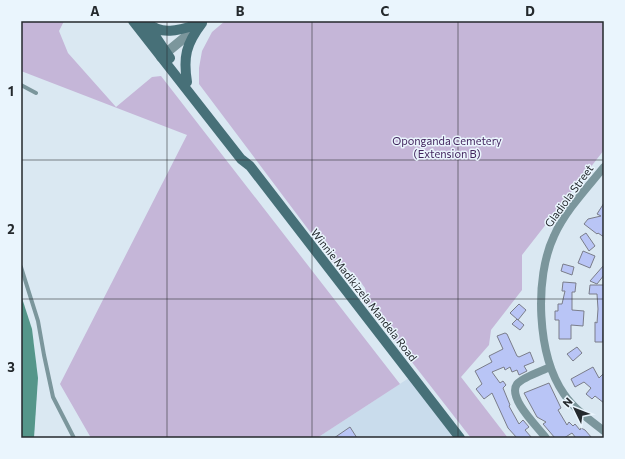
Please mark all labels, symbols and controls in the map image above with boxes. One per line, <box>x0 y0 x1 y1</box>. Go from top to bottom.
text: A <box>90 3 100 19</box>
text: B <box>236 3 245 19</box>
text: C <box>381 3 390 19</box>
text: D <box>525 3 535 19</box>
text: 1 <box>8 83 14 99</box>
park label: Oponganda Cemetery (Extension B) <box>392 134 502 160</box>
street label: Gladiola Street <box>542 162 596 230</box>
text: 2 <box>7 221 15 237</box>
street label: Winnie Madikizela Mandela Road <box>309 226 420 363</box>
text: 3 <box>7 359 15 375</box>
north arrow <box>555 389 595 429</box>
text: N <box>560 394 575 409</box>

